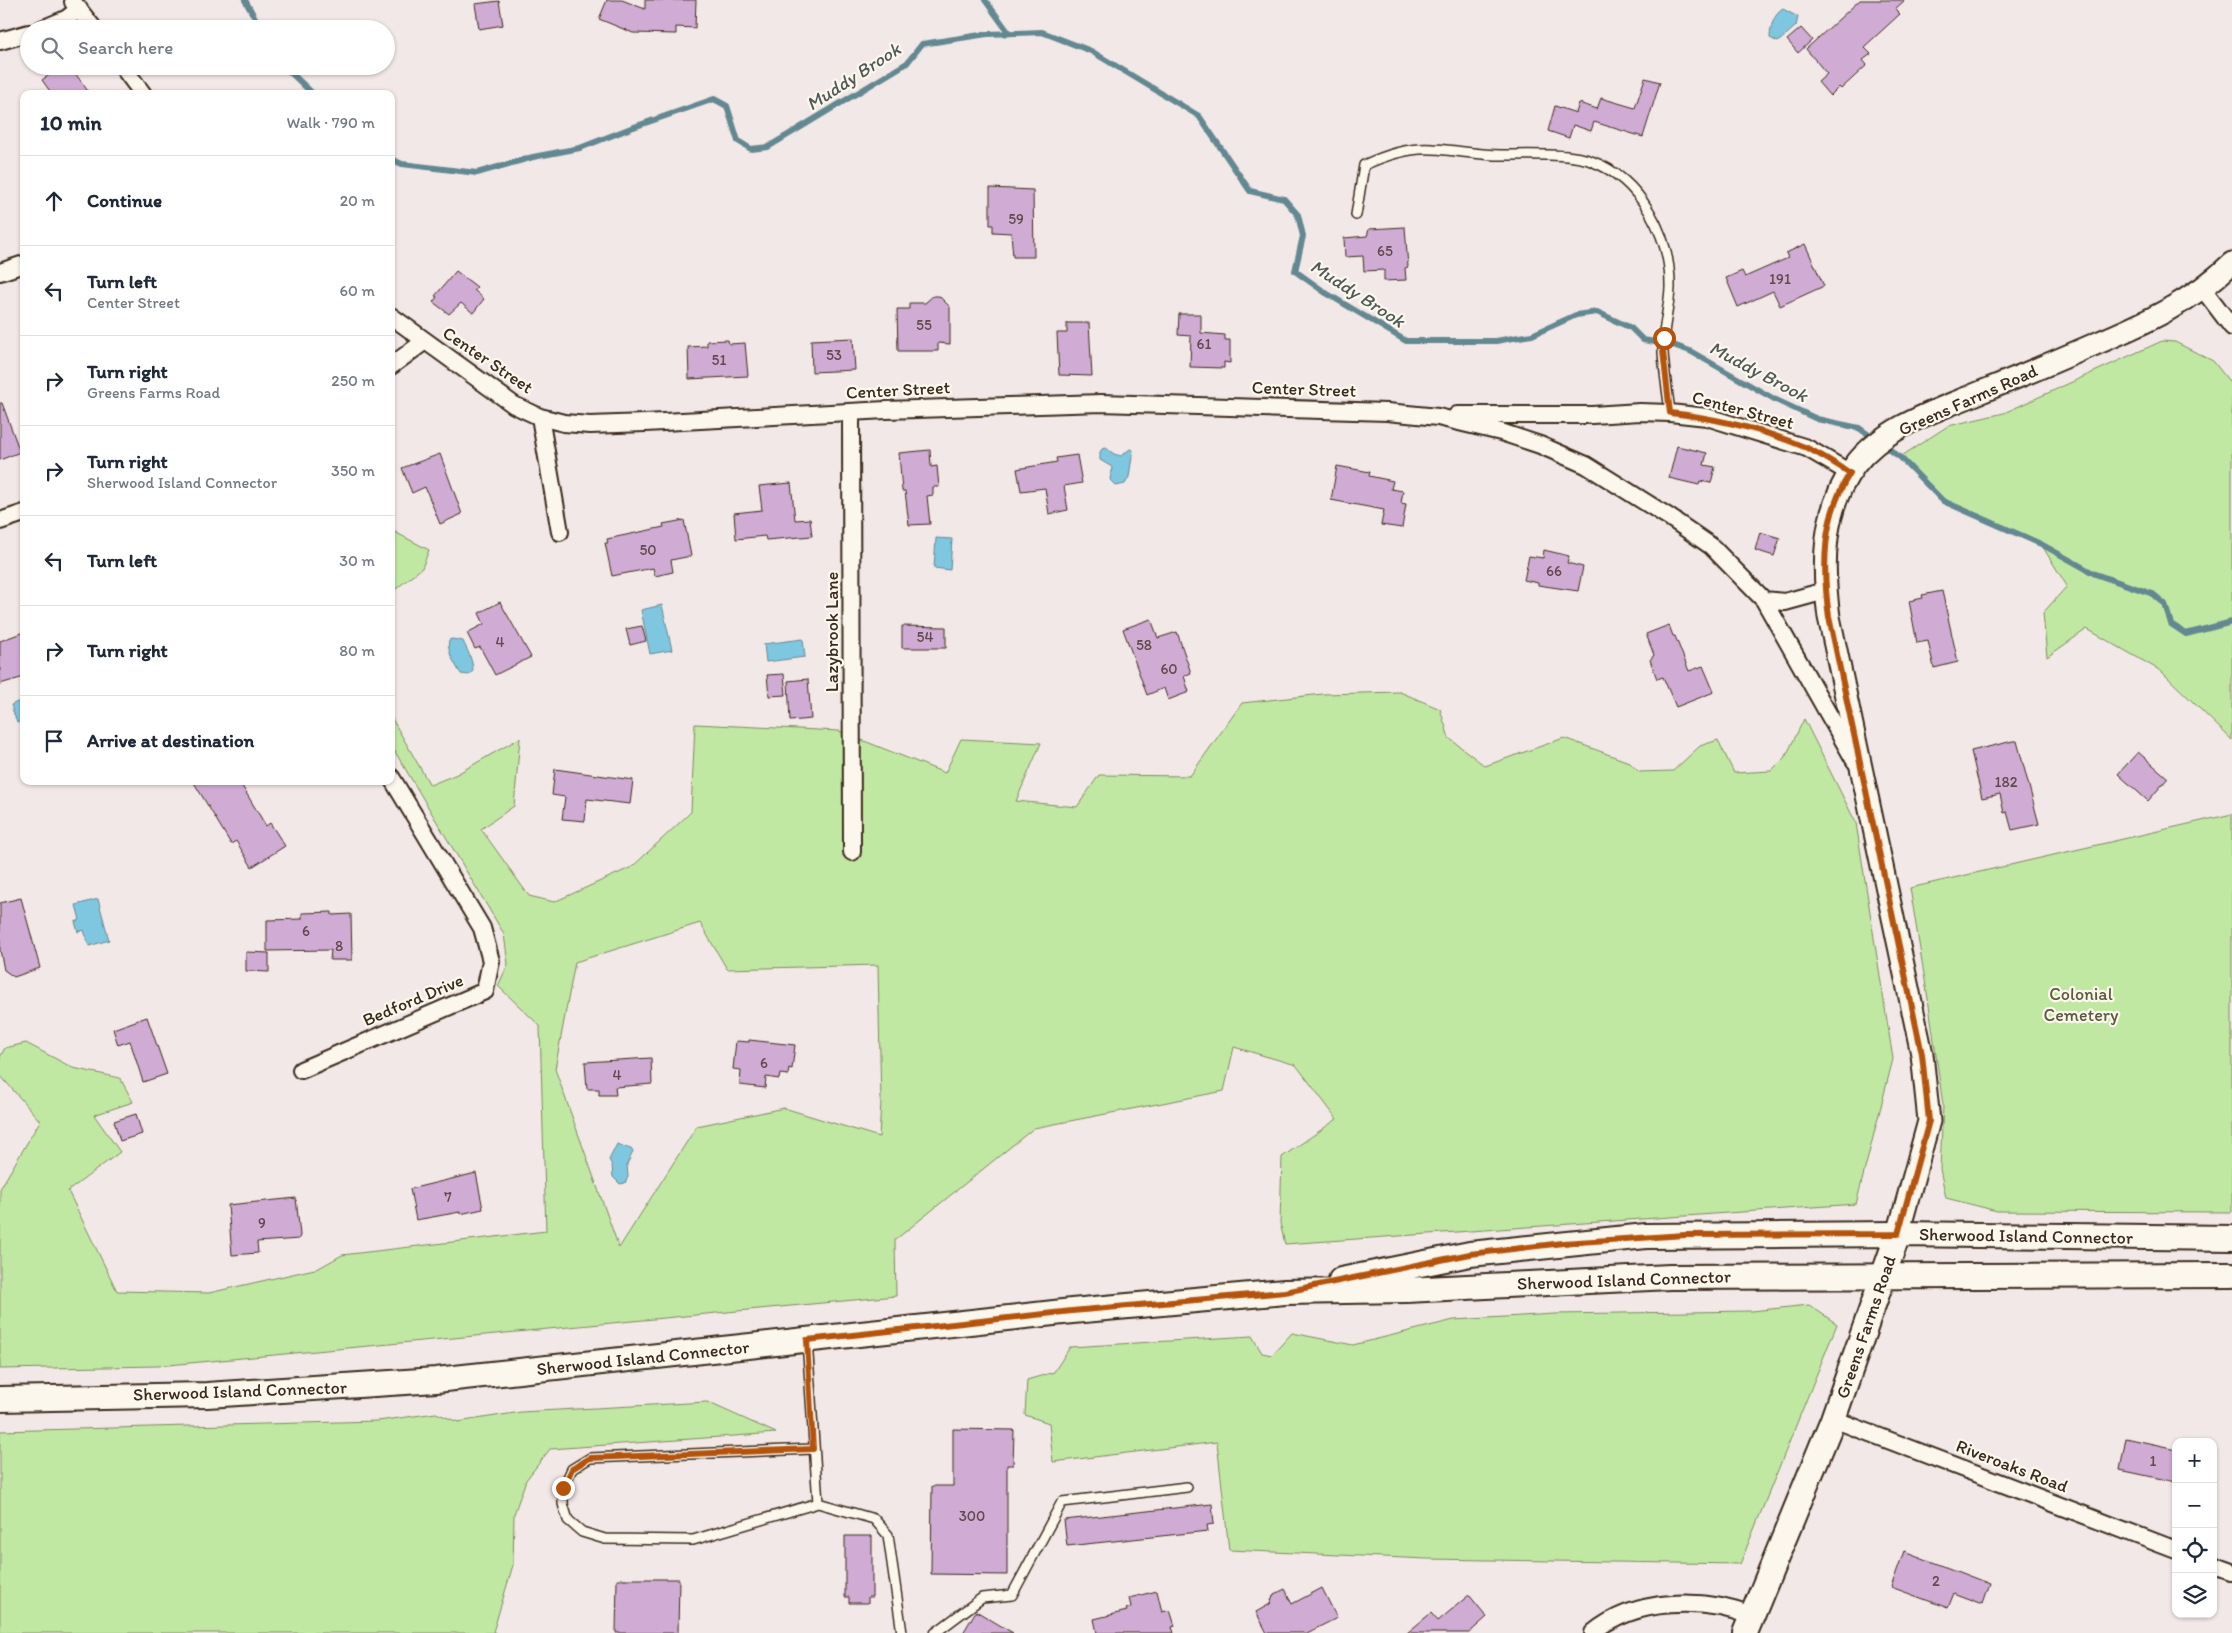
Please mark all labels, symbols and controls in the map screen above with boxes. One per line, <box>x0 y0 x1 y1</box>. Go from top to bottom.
search box <box>20 20 395 75</box>
icon: search <box>38 34 66 62</box>
text: Search here <box>78 36 173 59</box>
water label: Muddy Brook <box>802 37 906 115</box>
text: 10 min <box>40 110 102 135</box>
text: Walk · 790 m <box>287 113 375 132</box>
icon: ahead <box>40 187 68 215</box>
text: Continue <box>87 189 162 212</box>
text: 20 m <box>340 191 375 210</box>
house number: 59 <box>1008 210 1024 228</box>
house number: 65 <box>1377 242 1393 260</box>
water label: Muddy Brook <box>1306 254 1410 333</box>
text: Turn left <box>87 270 157 293</box>
house number: 191 <box>1769 270 1791 288</box>
icon: left <box>40 277 68 305</box>
text: 60 m <box>340 281 375 300</box>
text: Center Street <box>87 293 180 312</box>
house number: 55 <box>916 316 932 334</box>
street label: Center Street <box>439 322 538 398</box>
route start <box>1653 327 1676 350</box>
house number: 61 <box>1197 335 1211 353</box>
water label: Muddy Brook <box>1706 336 1813 408</box>
house number: 53 <box>826 346 842 364</box>
house number: 51 <box>712 351 726 369</box>
street label: Greens Farms Road <box>1895 359 2041 441</box>
text: Turn right <box>87 360 168 383</box>
icon: right <box>40 367 68 395</box>
text: 250 m <box>331 371 375 390</box>
street label: Center Street <box>845 376 951 404</box>
street label: Center Street <box>1251 376 1357 402</box>
text: Greens Farms Road <box>87 383 220 402</box>
street label: Center Street <box>1690 386 1797 434</box>
text: Turn right <box>87 450 168 473</box>
icon: right <box>40 457 68 485</box>
text: 350 m <box>331 461 375 480</box>
text: Sherwood Island Connector <box>87 473 277 492</box>
house number: 50 <box>639 541 657 559</box>
icon: left <box>40 547 68 575</box>
text: Turn left <box>87 549 157 572</box>
text: 30 m <box>339 551 375 570</box>
house number: 66 <box>1546 562 1562 580</box>
street label: Lazybrook Lane <box>821 572 843 692</box>
house number: 54 <box>917 628 933 646</box>
house number: 4 <box>495 633 505 651</box>
house number: 58 <box>1136 636 1152 654</box>
icon: right <box>40 637 68 665</box>
text: Turn right <box>87 639 168 662</box>
text: 80 m <box>339 641 375 660</box>
house number: 60 <box>1160 660 1178 678</box>
icon: arrive <box>40 727 68 755</box>
text: Arrive at destination <box>87 729 254 752</box>
house number: 182 <box>1994 773 2018 791</box>
house number: 6 <box>302 922 310 940</box>
house number: 8 <box>335 937 343 955</box>
street label: Bedford Drive <box>359 969 467 1031</box>
park label: Colonial Cemetery <box>2044 983 2119 1026</box>
house number: 6 <box>760 1054 768 1072</box>
house number: 4 <box>612 1066 622 1084</box>
house number: 7 <box>444 1188 452 1206</box>
house number: 9 <box>258 1214 266 1232</box>
street label: Sherwood Island Connector <box>1919 1223 2134 1249</box>
street label: Greens Farms Road <box>1831 1252 1901 1401</box>
street label: Sherwood Island Connector <box>1517 1265 1732 1295</box>
street label: Sherwood Island Connector <box>536 1336 751 1380</box>
street label: Sherwood Island Connector <box>133 1376 348 1406</box>
street label: Riveroaks Road <box>1953 1435 2071 1498</box>
map controls <box>2172 1438 2217 1618</box>
button: + <box>2172 1438 2217 1483</box>
house number: 1 <box>2150 1452 2157 1470</box>
route end <box>552 1477 575 1500</box>
button: − <box>2172 1483 2217 1528</box>
house number: 300 <box>959 1507 985 1525</box>
button: locate <box>2172 1528 2217 1573</box>
house number: 2 <box>1932 1572 1940 1590</box>
button: layers <box>2172 1573 2217 1618</box>

